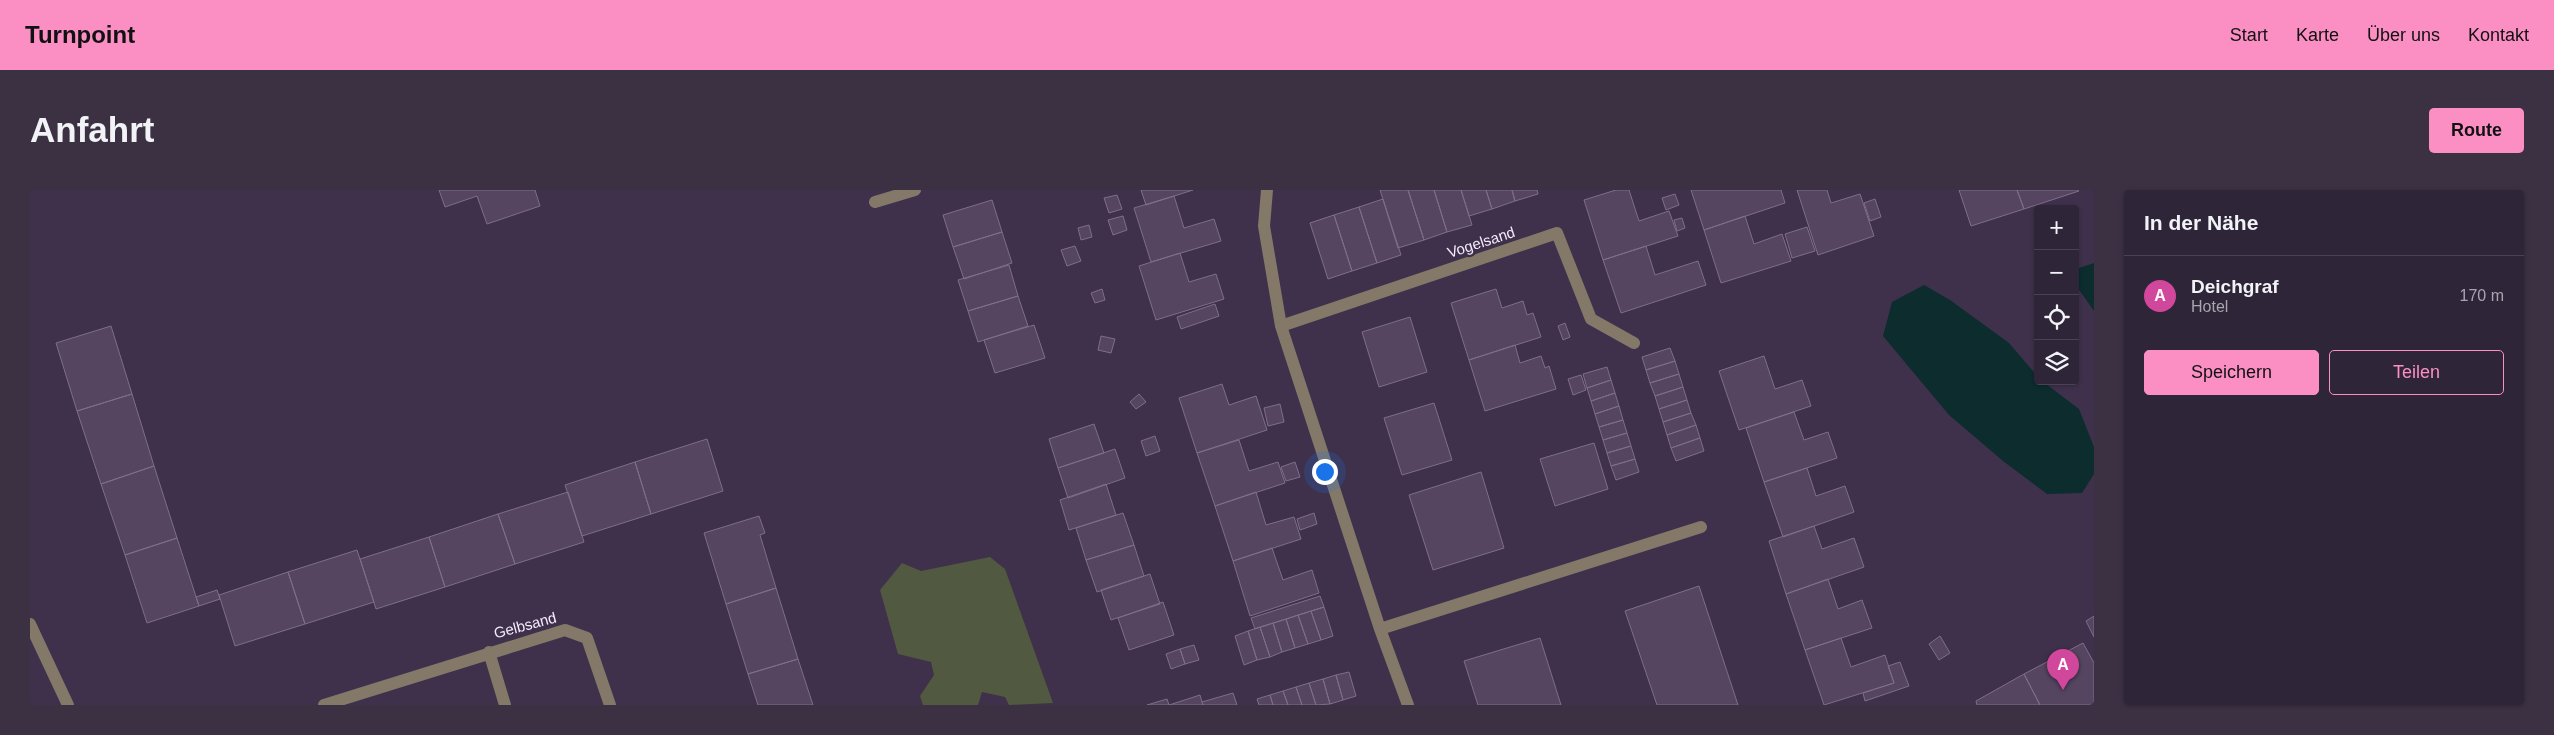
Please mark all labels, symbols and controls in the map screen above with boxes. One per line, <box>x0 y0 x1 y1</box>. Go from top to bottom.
text: Turnpoint <box>25 21 135 48</box>
text: Start <box>2230 25 2268 45</box>
text: Karte <box>2296 25 2339 45</box>
text: Über uns <box>2367 25 2440 45</box>
text: Kontakt <box>2468 25 2529 45</box>
button: Route <box>2429 108 2524 153</box>
text: Anfahrt <box>30 110 154 149</box>
map controls <box>2034 205 2079 385</box>
button: + <box>2034 205 2079 250</box>
text: In der Nähe <box>2144 211 2258 234</box>
street label: Vogelsand <box>1445 223 1517 261</box>
button: − <box>2034 250 2079 295</box>
text: Deichgraf <box>2191 276 2279 297</box>
text: A <box>2154 287 2166 304</box>
text: 170 m <box>2460 287 2504 304</box>
button: locate <box>2034 295 2079 340</box>
text: Hotel <box>2191 298 2228 315</box>
button: layers <box>2034 340 2079 385</box>
button: Speichern <box>2144 350 2319 395</box>
button: Teilen <box>2329 350 2504 395</box>
your location <box>1312 459 1338 485</box>
street label: Gelbsand <box>492 608 558 642</box>
pin: A <box>2047 649 2079 690</box>

